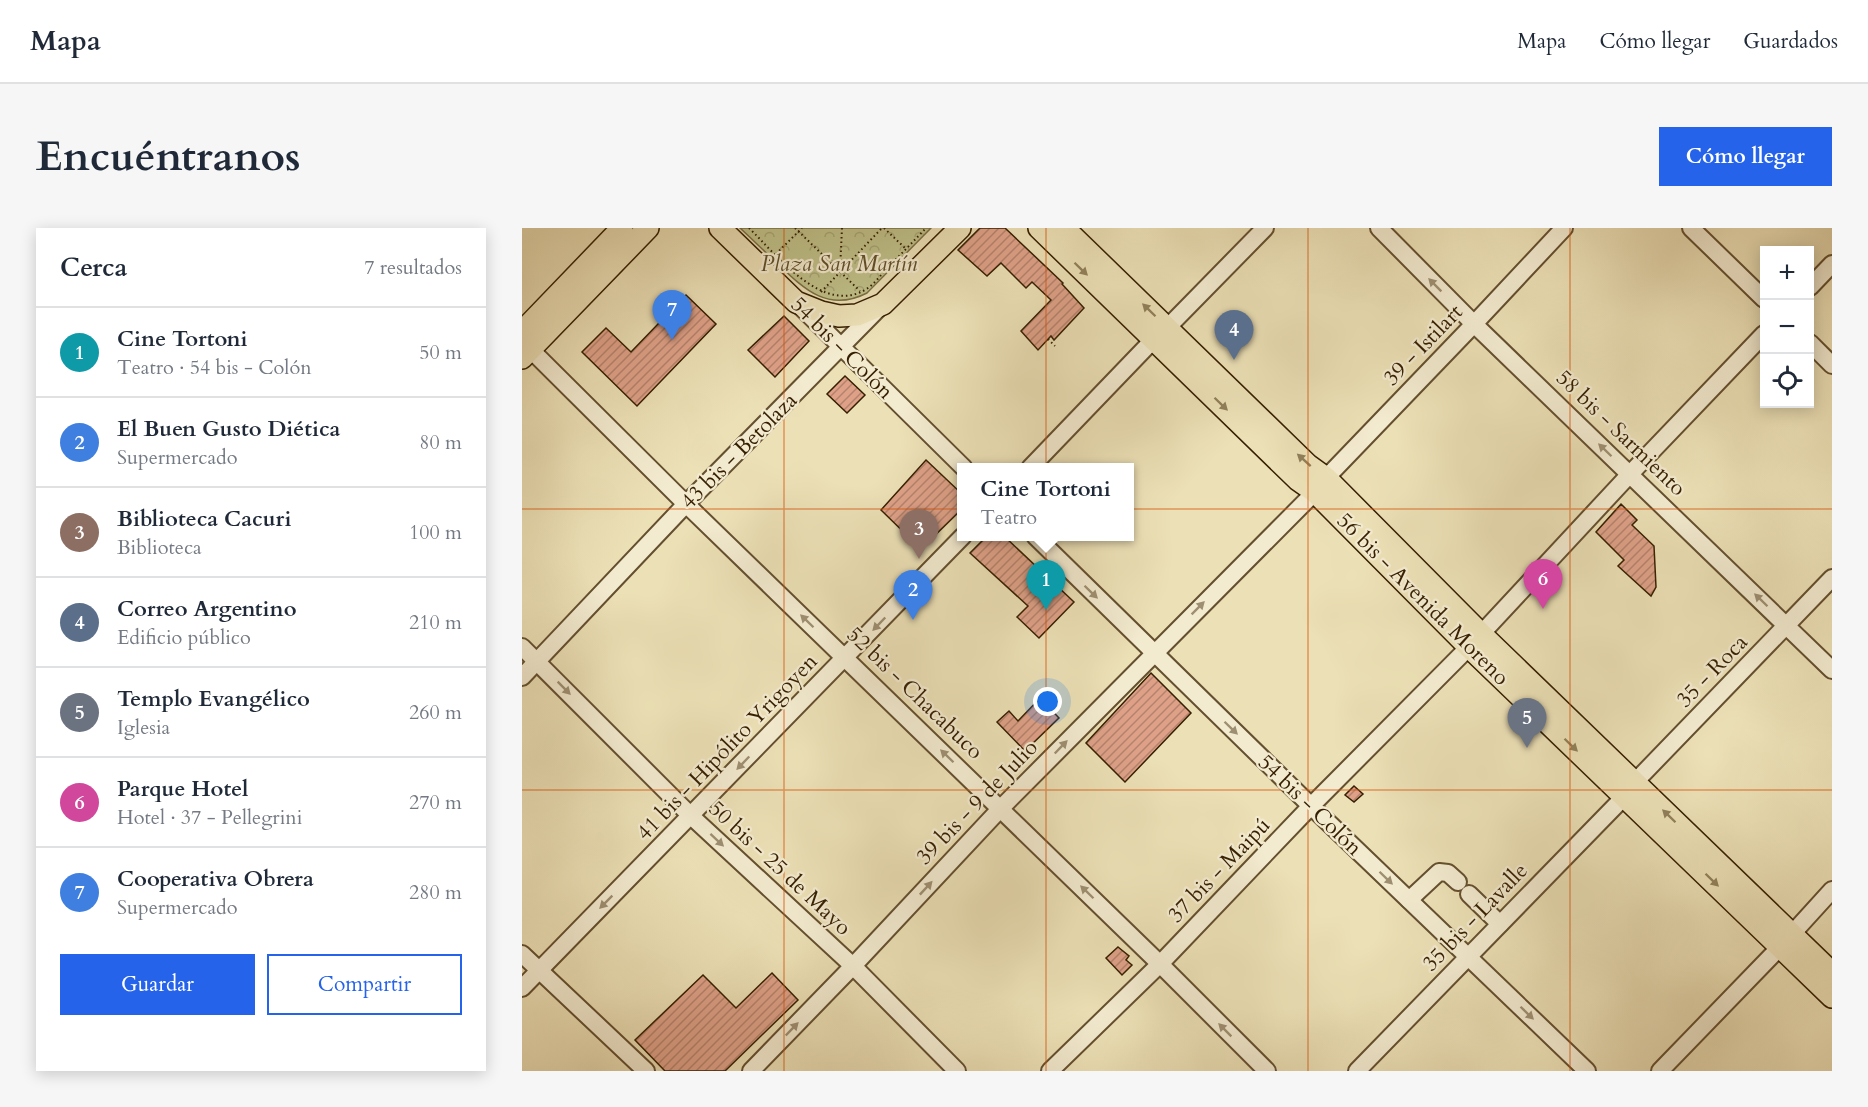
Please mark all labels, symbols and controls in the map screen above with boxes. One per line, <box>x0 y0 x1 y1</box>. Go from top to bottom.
text: Mapa <box>30 22 101 60</box>
text: Mapa <box>1517 27 1566 56</box>
text: Cómo llegar <box>1599 27 1710 56</box>
text: Guardados <box>1743 27 1838 56</box>
button: Cómo llegar <box>1659 127 1832 186</box>
text: Encuéntranos <box>36 128 301 185</box>
map controls <box>1760 246 1814 408</box>
button: + <box>1760 246 1814 300</box>
park label: Plaza San Martín <box>761 249 917 279</box>
text: Cerca <box>60 250 127 285</box>
text: 7 resultados <box>364 254 462 281</box>
one-way arrow <box>1074 261 1088 275</box>
one-way arrow <box>1428 277 1442 292</box>
street label: 54 bis - Colón <box>784 290 900 406</box>
pin: 7 <box>652 291 692 340</box>
street label: 39 - Istilart <box>1377 298 1469 392</box>
button: − <box>1760 300 1814 354</box>
one-way arrow <box>1141 303 1156 317</box>
pin: 4 <box>1214 310 1254 360</box>
text: Cine Tortoni <box>117 324 248 354</box>
text: 1 <box>74 339 85 366</box>
text: 50 m <box>419 339 462 366</box>
text: Teatro · 54 bis - Colón <box>117 354 312 381</box>
button: locate <box>1760 354 1814 408</box>
street label: 58 bis - Sarmiento <box>1549 363 1693 503</box>
street label: 43 bis - Betolaza <box>674 386 804 516</box>
one-way arrow <box>1213 397 1227 411</box>
text: El Buen Gusto Diética <box>117 414 340 444</box>
text: 2 <box>74 429 85 456</box>
text: 80 m <box>419 429 462 456</box>
one-way arrow <box>1599 443 1613 457</box>
text: Supermercado <box>117 444 238 471</box>
one-way arrow <box>1297 454 1312 467</box>
popup <box>957 463 1134 541</box>
text: Cine Tortoni <box>980 474 1111 504</box>
text: Biblioteca Cacuri <box>117 504 291 534</box>
text: Teatro <box>980 504 1037 531</box>
street label: 56 bis - Avenida Moreno <box>1330 506 1516 692</box>
pin: 3 <box>900 510 938 559</box>
text: 3 <box>74 519 85 546</box>
text: 100 m <box>409 519 462 546</box>
text: Biblioteca <box>117 534 202 561</box>
pin: 1 <box>1026 560 1066 610</box>
pin: 6 <box>1524 560 1562 609</box>
pin: 2 <box>894 570 932 620</box>
one-way arrow <box>1084 585 1099 599</box>
one-way arrow <box>1754 593 1768 607</box>
text: Correo Argentino <box>117 594 297 624</box>
one-way arrow <box>1191 601 1205 616</box>
text: 4 <box>74 609 85 636</box>
text: 210 m <box>409 609 462 636</box>
one-way arrow <box>801 614 815 628</box>
one-way arrow <box>872 616 886 630</box>
street label: 52 bis - Chacabuco <box>840 620 990 766</box>
text: Edificio público <box>117 624 251 651</box>
street label: 35 - Roca <box>1670 628 1755 714</box>
street label: 41 bis - Hipólito Yrigoyen <box>630 647 825 847</box>
one-way arrow <box>556 681 570 695</box>
text: Templo Evangélico <box>117 684 310 714</box>
your location <box>1033 687 1062 716</box>
pin: 5 <box>1508 698 1546 748</box>
text: 5 <box>74 699 85 726</box>
text: 260 m <box>409 699 462 726</box>
text: Iglesia <box>117 714 170 741</box>
one-way arrow <box>1223 721 1237 735</box>
street label: 39 bis - 9 de Julio <box>909 733 1045 871</box>
one-way arrow <box>1564 738 1579 752</box>
one-way arrow <box>1053 740 1067 754</box>
street label: 54 bis - Colón <box>1251 748 1369 863</box>
one-way arrow <box>940 749 955 763</box>
one-way arrow <box>736 756 750 770</box>
text: Parque Hotel <box>117 774 249 804</box>
text: 6 <box>74 789 85 816</box>
text: 270 m <box>409 789 462 816</box>
street label: 50 bis - 25 de Mayo <box>702 794 858 942</box>
text: Hotel · 37 - Pellegrini <box>117 804 302 831</box>
one-way arrow <box>1662 809 1677 823</box>
street label: 37 bis - Maipú <box>1161 811 1277 929</box>
one-way arrow <box>710 833 725 847</box>
street label: 35 bis - Lavalle <box>1416 856 1534 978</box>
text: Cooperativa Obrera <box>117 864 314 894</box>
one-way arrow <box>1379 871 1393 885</box>
one-way arrow <box>1705 873 1720 887</box>
text: 7 <box>74 879 85 906</box>
text: 280 m <box>409 879 462 906</box>
one-way arrow <box>919 881 932 896</box>
one-way arrow <box>1081 886 1095 900</box>
text: Supermercado <box>117 894 238 921</box>
one-way arrow <box>599 895 613 909</box>
button: Guardar <box>60 954 255 1015</box>
button: Compartir <box>267 954 462 1015</box>
one-way arrow <box>1519 1006 1533 1020</box>
one-way arrow <box>784 1023 798 1037</box>
one-way arrow <box>1219 1023 1233 1037</box>

